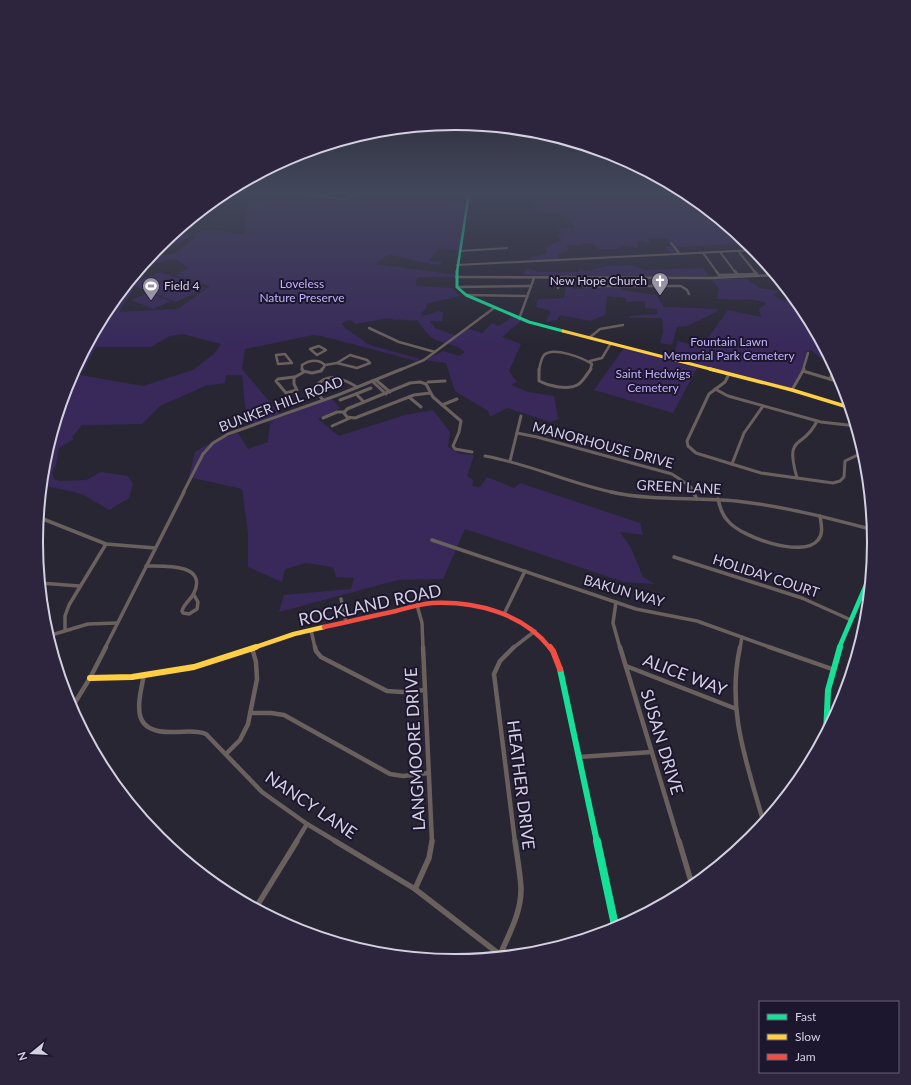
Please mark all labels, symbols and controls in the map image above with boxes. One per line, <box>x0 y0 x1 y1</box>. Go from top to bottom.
church icon: New Hope Church <box>650 271 670 296</box>
place label: New Hope Church <box>550 273 647 288</box>
sports icon: Field 4 <box>141 276 161 301</box>
park label: Loveless Nature Preserve <box>259 276 345 305</box>
place label: Field 4 <box>164 278 200 293</box>
park label: Fountain Lawn Memorial Park Cemetery <box>663 334 795 363</box>
park label: Saint Hedwigs Cemetery <box>615 366 691 395</box>
street label: BUNKER HILL ROAD <box>216 372 345 435</box>
street label: MANORHOUSE DRIVE <box>531 417 676 472</box>
street label: GREEN LANE <box>636 476 722 497</box>
street label: HOLIDAY COURT <box>711 550 822 601</box>
street label: BAKUN WAY <box>582 571 667 610</box>
street label: ROCKLAND ROAD <box>297 579 443 630</box>
street label: ALICE WAY <box>640 649 730 700</box>
street label: LANGMOORE DRIVE <box>400 667 429 831</box>
street label: SUSAN DRIVE <box>636 687 689 797</box>
street label: HEATHER DRIVE <box>503 719 540 851</box>
street label: NANCY LANE <box>261 766 361 843</box>
legend <box>759 1001 899 1073</box>
text: Fast <box>795 1009 817 1024</box>
text: Slow <box>795 1029 821 1044</box>
north arrow <box>12 1033 52 1073</box>
text: Jam <box>795 1049 816 1064</box>
text: N <box>15 1050 30 1062</box>

